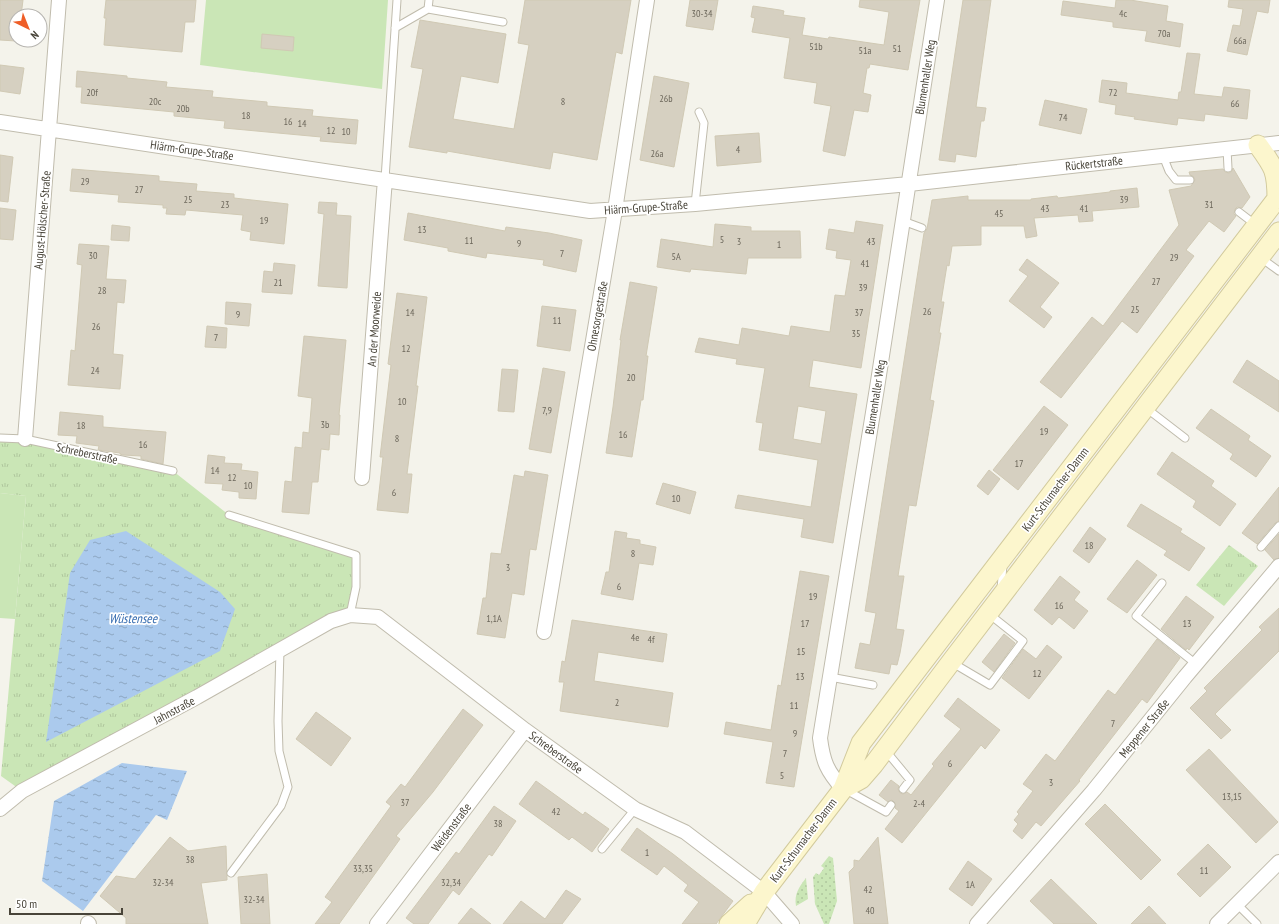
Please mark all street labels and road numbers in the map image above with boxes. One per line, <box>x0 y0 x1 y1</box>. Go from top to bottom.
street label: Blumenhaller Weg <box>912 38 938 116</box>
street label: Hiärm-Grupe-Straße <box>149 137 235 163</box>
street label: Rückertstraße <box>1064 153 1124 173</box>
street label: August-Hölscher-Straße <box>30 170 54 270</box>
street label: Hiärm-Grupe-Straße <box>604 197 688 217</box>
street label: Ohnesorgestraße <box>583 280 611 352</box>
street label: An der Moorweide <box>364 291 384 367</box>
street label: Blumenhaller Weg <box>862 358 888 436</box>
street label: Schreberstraße <box>55 439 119 467</box>
street label: Kurt-Schumacher-Damm <box>1018 444 1092 534</box>
street label: Jahnstraße <box>150 693 197 728</box>
street label: Meppener Straße <box>1116 696 1172 760</box>
street label: Schreberstraße <box>526 728 586 777</box>
street label: Kurt-Schumacher-Damm <box>766 795 840 885</box>
street label: Weidenstraße <box>428 800 474 854</box>

